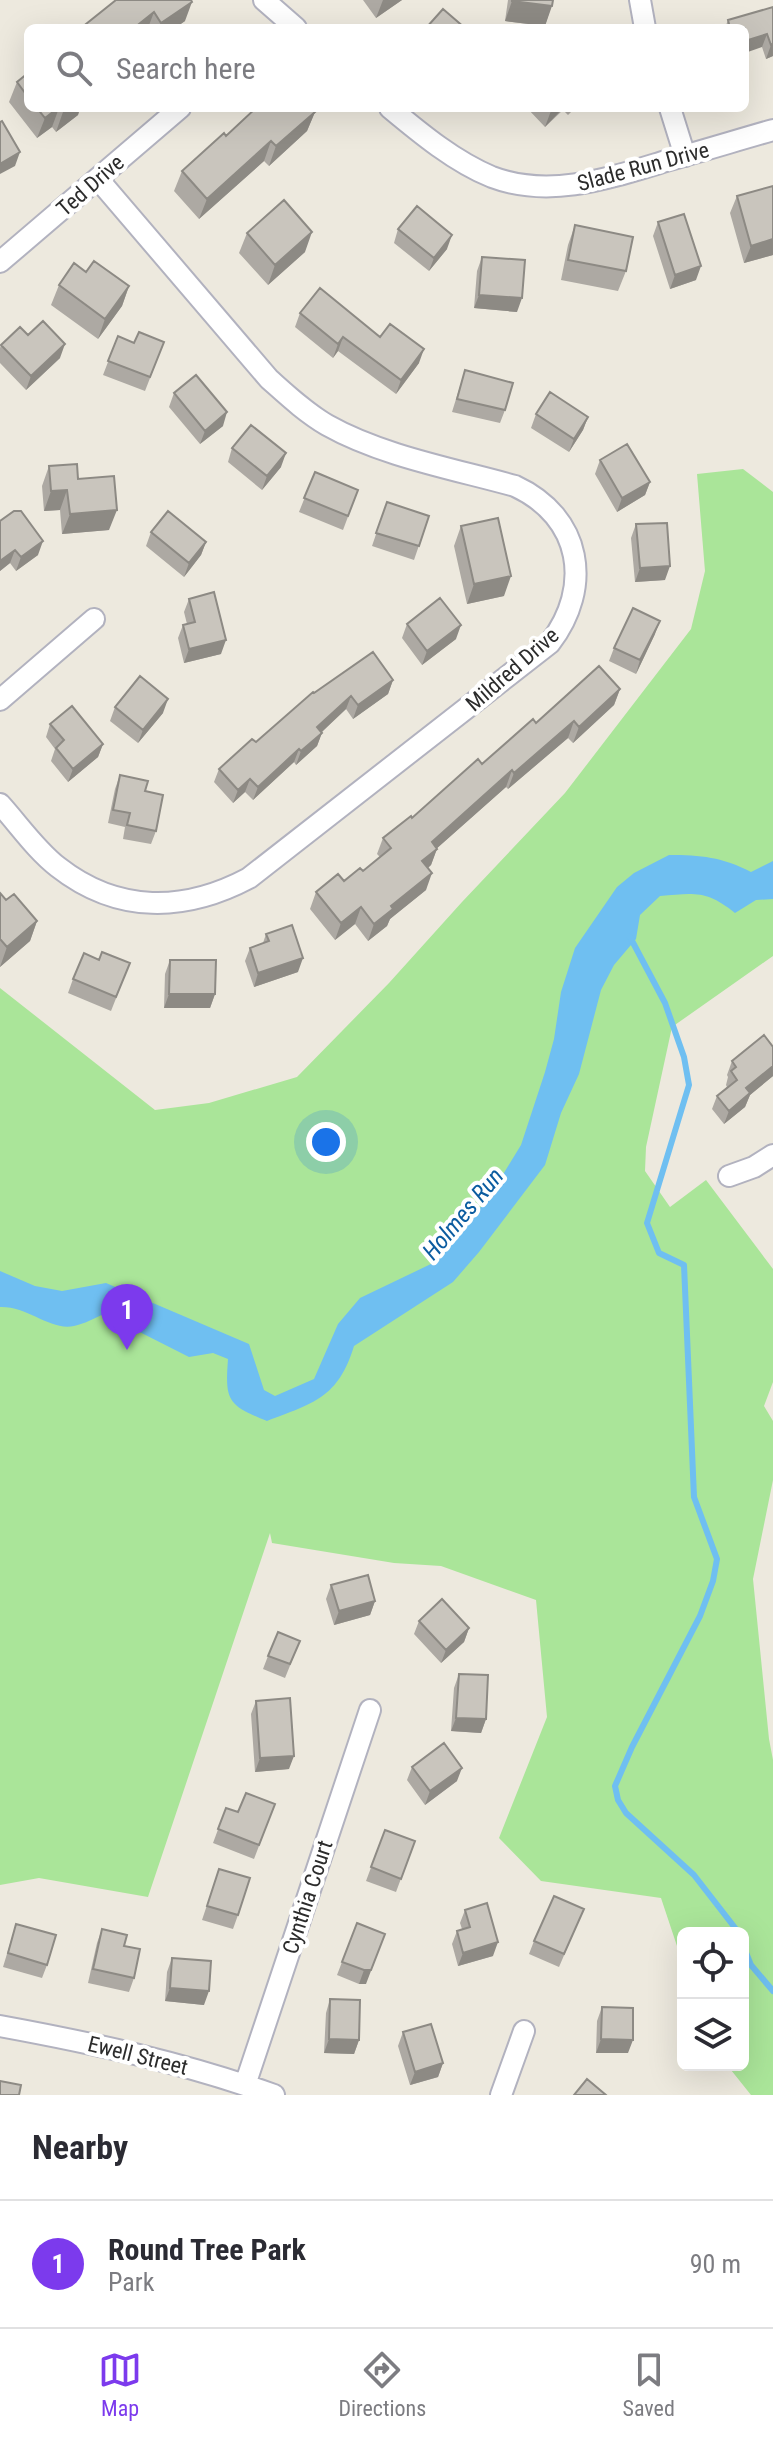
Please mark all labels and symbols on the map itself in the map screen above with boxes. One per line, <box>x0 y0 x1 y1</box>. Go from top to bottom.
street label: Slade Run Drive <box>575 137 712 196</box>
street label: Ted Drive <box>52 150 129 221</box>
street label: Mildred Drive <box>461 622 564 716</box>
your location <box>306 1122 346 1162</box>
water label: Holmes Run <box>417 1163 509 1265</box>
pin: 1 <box>101 1284 153 1350</box>
street label: Cynthia Court <box>277 1837 338 1957</box>
street label: Ewell Street <box>85 2031 190 2080</box>

